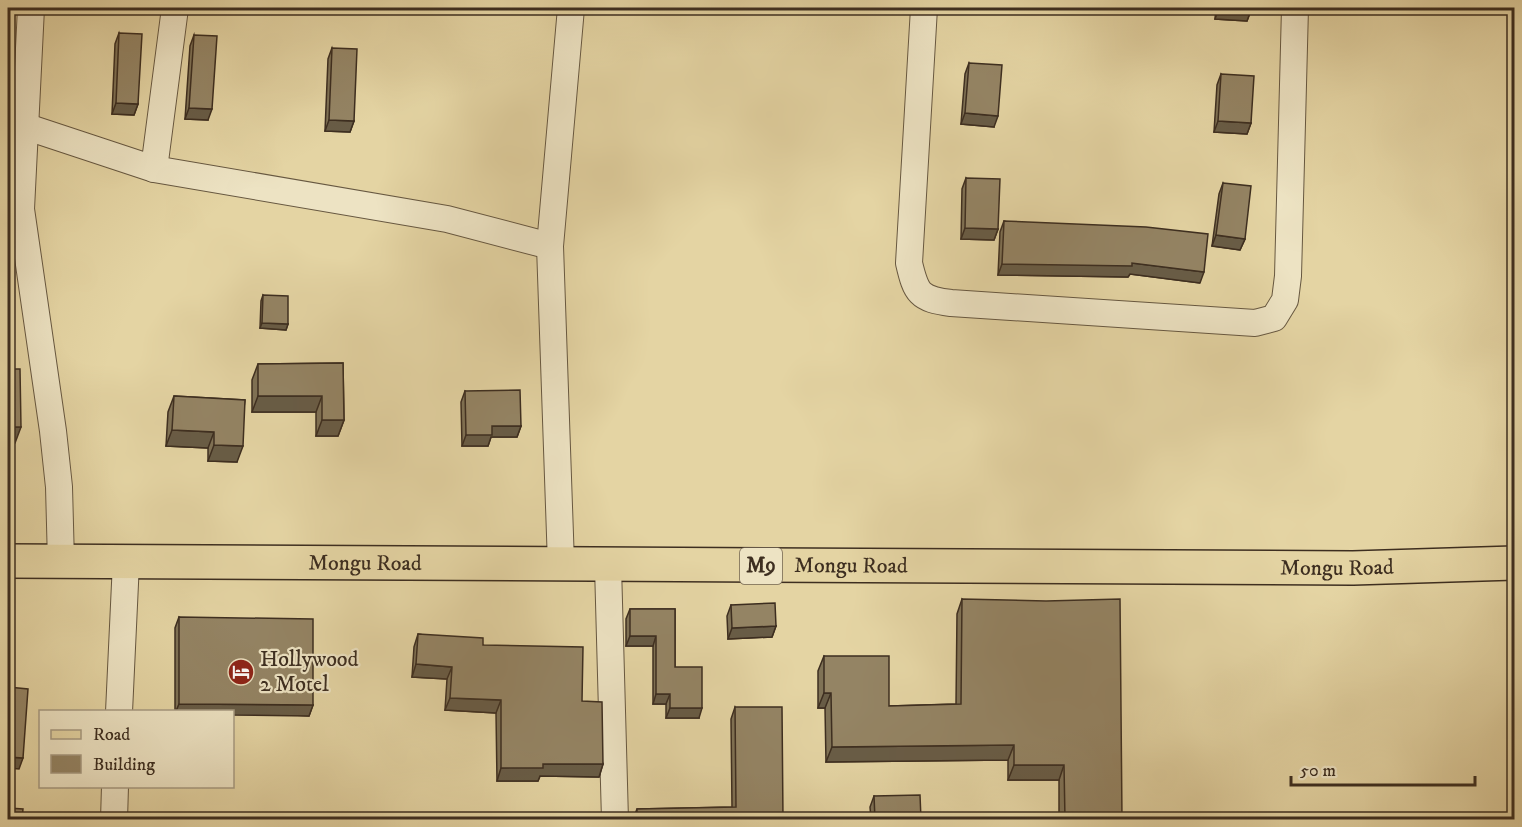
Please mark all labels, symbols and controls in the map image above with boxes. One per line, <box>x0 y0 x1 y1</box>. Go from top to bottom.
road number: M9 <box>740 548 782 584</box>
street label: Mongu Road <box>308 549 422 577</box>
street label: Mongu Road <box>794 552 908 579</box>
street label: Mongu Road <box>1280 553 1394 582</box>
place label: Hollywood 2 Motel <box>260 646 359 698</box>
hotel icon: Hollywood 2 Motel <box>226 657 256 687</box>
legend <box>39 710 234 788</box>
text: Road <box>93 724 130 746</box>
scale bar <box>1291 749 1476 787</box>
text: Building <box>93 754 155 776</box>
text: 50 m <box>1300 760 1336 782</box>

